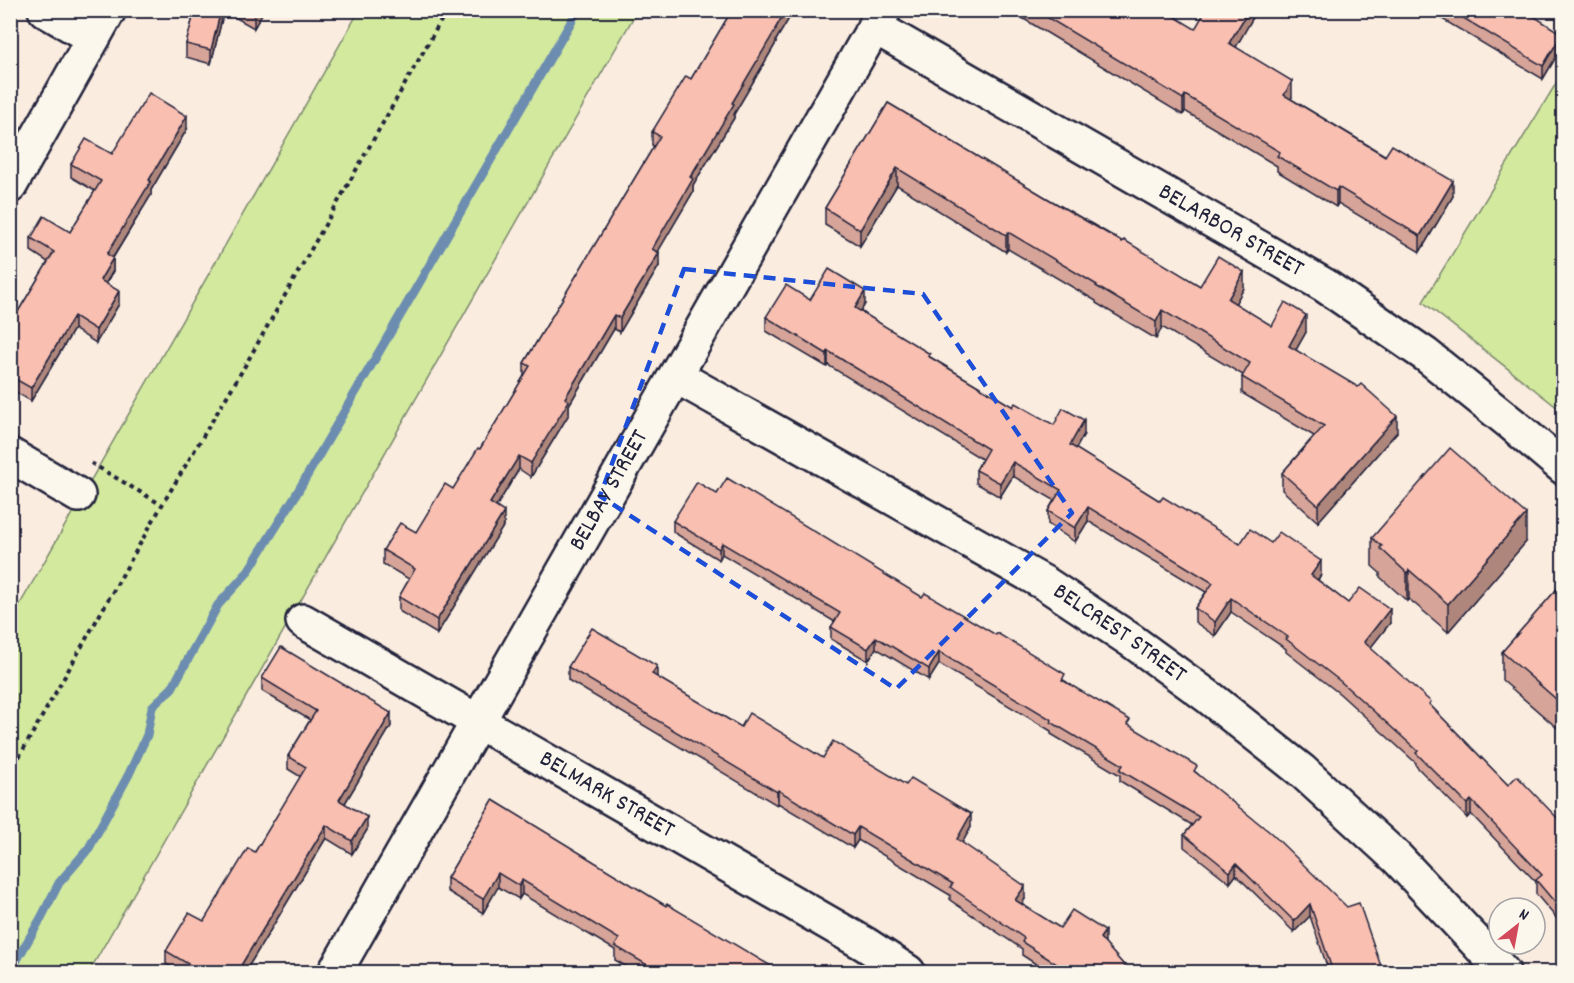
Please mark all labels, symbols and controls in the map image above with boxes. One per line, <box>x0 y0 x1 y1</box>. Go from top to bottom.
street label: BELARBOR STREET <box>1152 176 1310 287</box>
street label: BELBAY STREET <box>562 424 658 558</box>
street label: BELCREST STREET <box>1046 576 1193 692</box>
street label: BELMARK STREET <box>533 743 681 848</box>
north arrow <box>1487 896 1547 956</box>
text: N <box>1514 903 1533 927</box>

